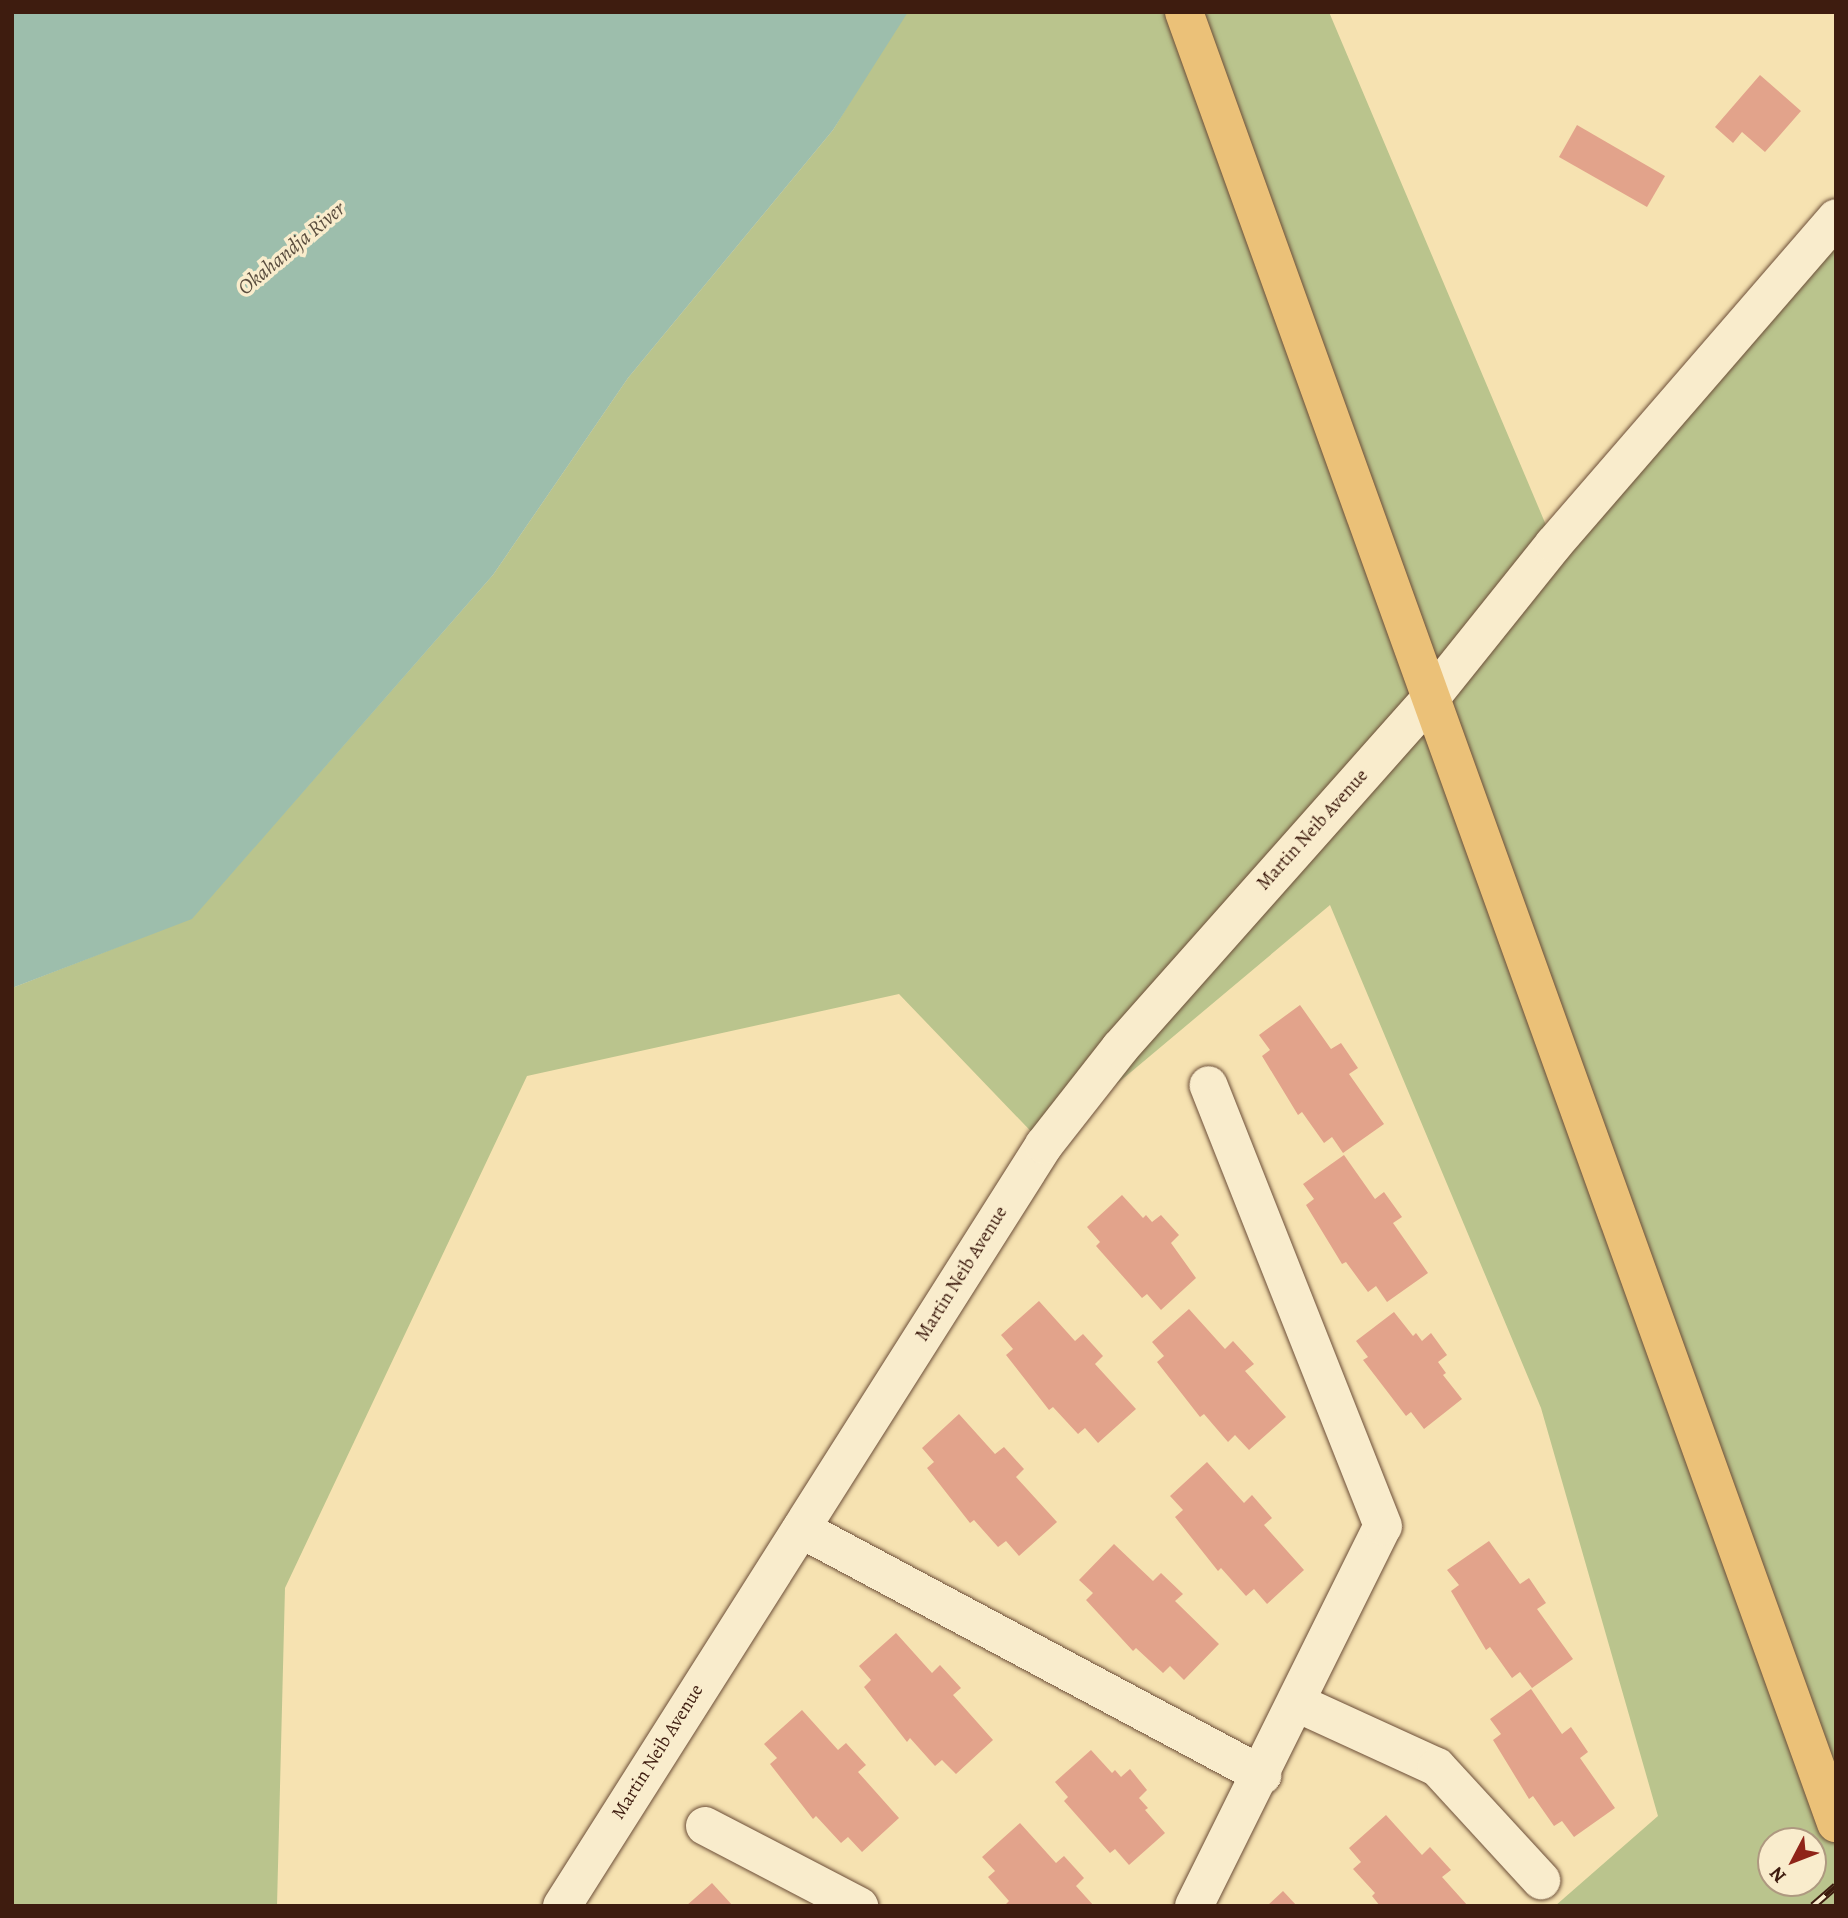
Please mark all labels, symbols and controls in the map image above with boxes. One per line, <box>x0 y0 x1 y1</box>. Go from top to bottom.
water label: Okahandja River <box>232 196 350 300</box>
street label: Martin Neib Avenue <box>1253 765 1373 895</box>
street label: Martin Neib Avenue <box>911 1202 1013 1346</box>
street label: Martin Neib Avenue <box>607 1680 709 1824</box>
north arrow <box>1757 1827 1827 1897</box>
text: N <box>1764 1861 1792 1889</box>

